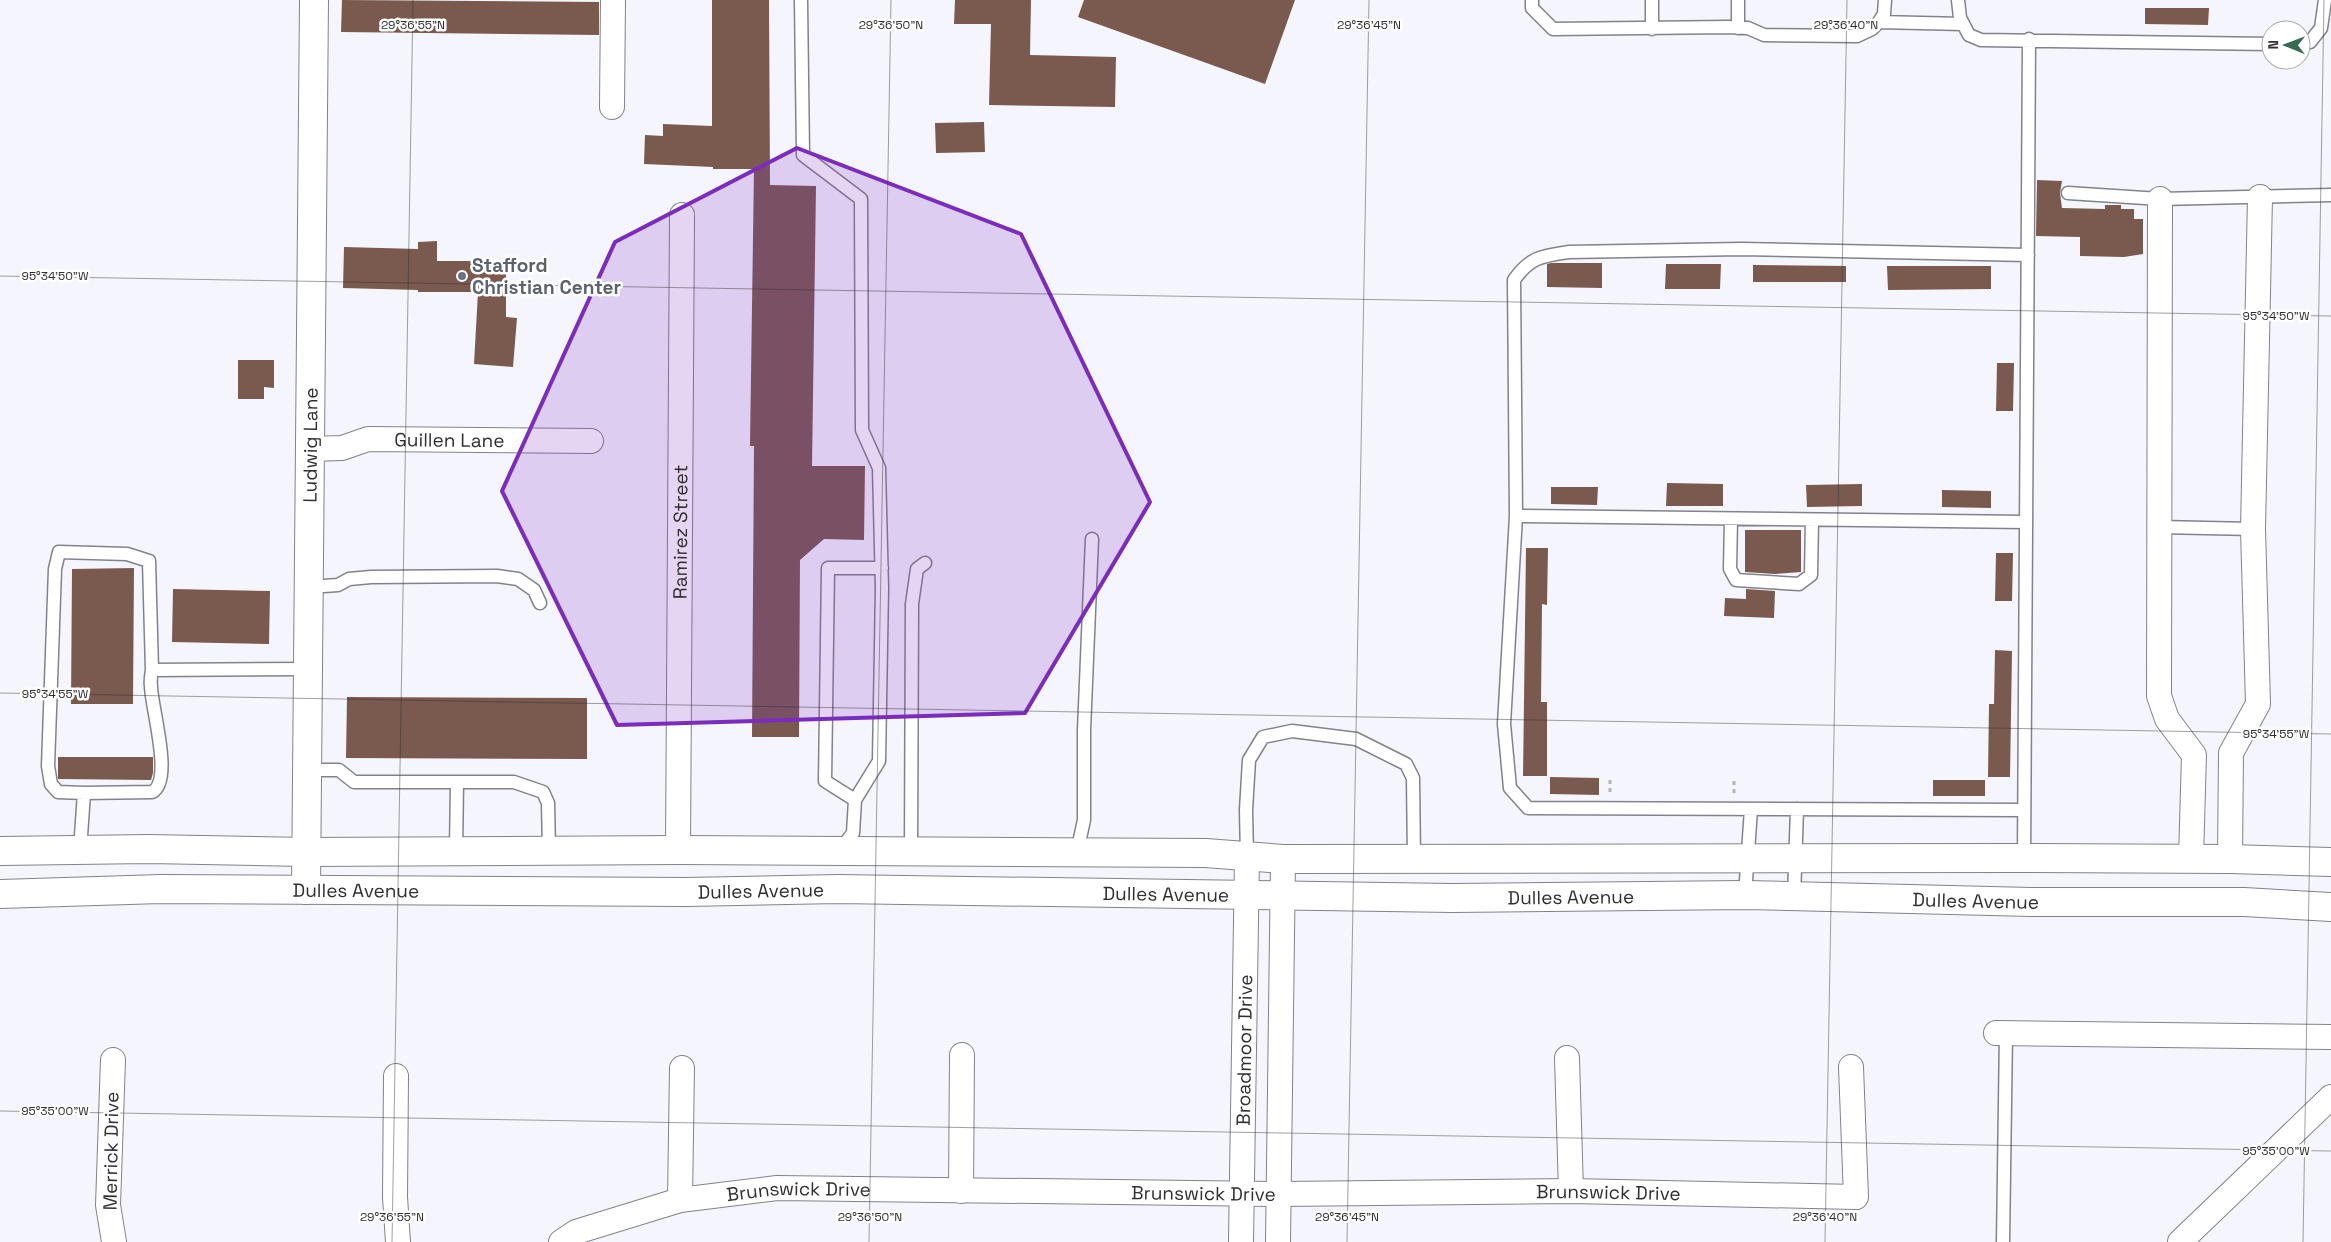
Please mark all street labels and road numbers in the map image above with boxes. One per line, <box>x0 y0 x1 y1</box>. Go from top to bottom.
street label: Ludwig Lane <box>297 387 323 503</box>
street label: Guillen Lane <box>394 427 505 453</box>
street label: Ramirez Street <box>667 465 693 599</box>
street label: Dulles Avenue <box>293 877 419 903</box>
street label: Dulles Avenue <box>697 877 824 904</box>
street label: Dulles Avenue <box>1102 880 1229 907</box>
street label: Dulles Avenue <box>1507 884 1634 910</box>
street label: Dulles Avenue <box>1912 887 2039 915</box>
street label: Broadmoor Drive <box>1230 974 1258 1126</box>
street label: Merrick Drive <box>97 1091 125 1211</box>
street label: Brunswick Drive <box>725 1175 871 1207</box>
street label: Brunswick Drive <box>1536 1178 1681 1206</box>
street label: Brunswick Drive <box>1131 1180 1276 1206</box>

